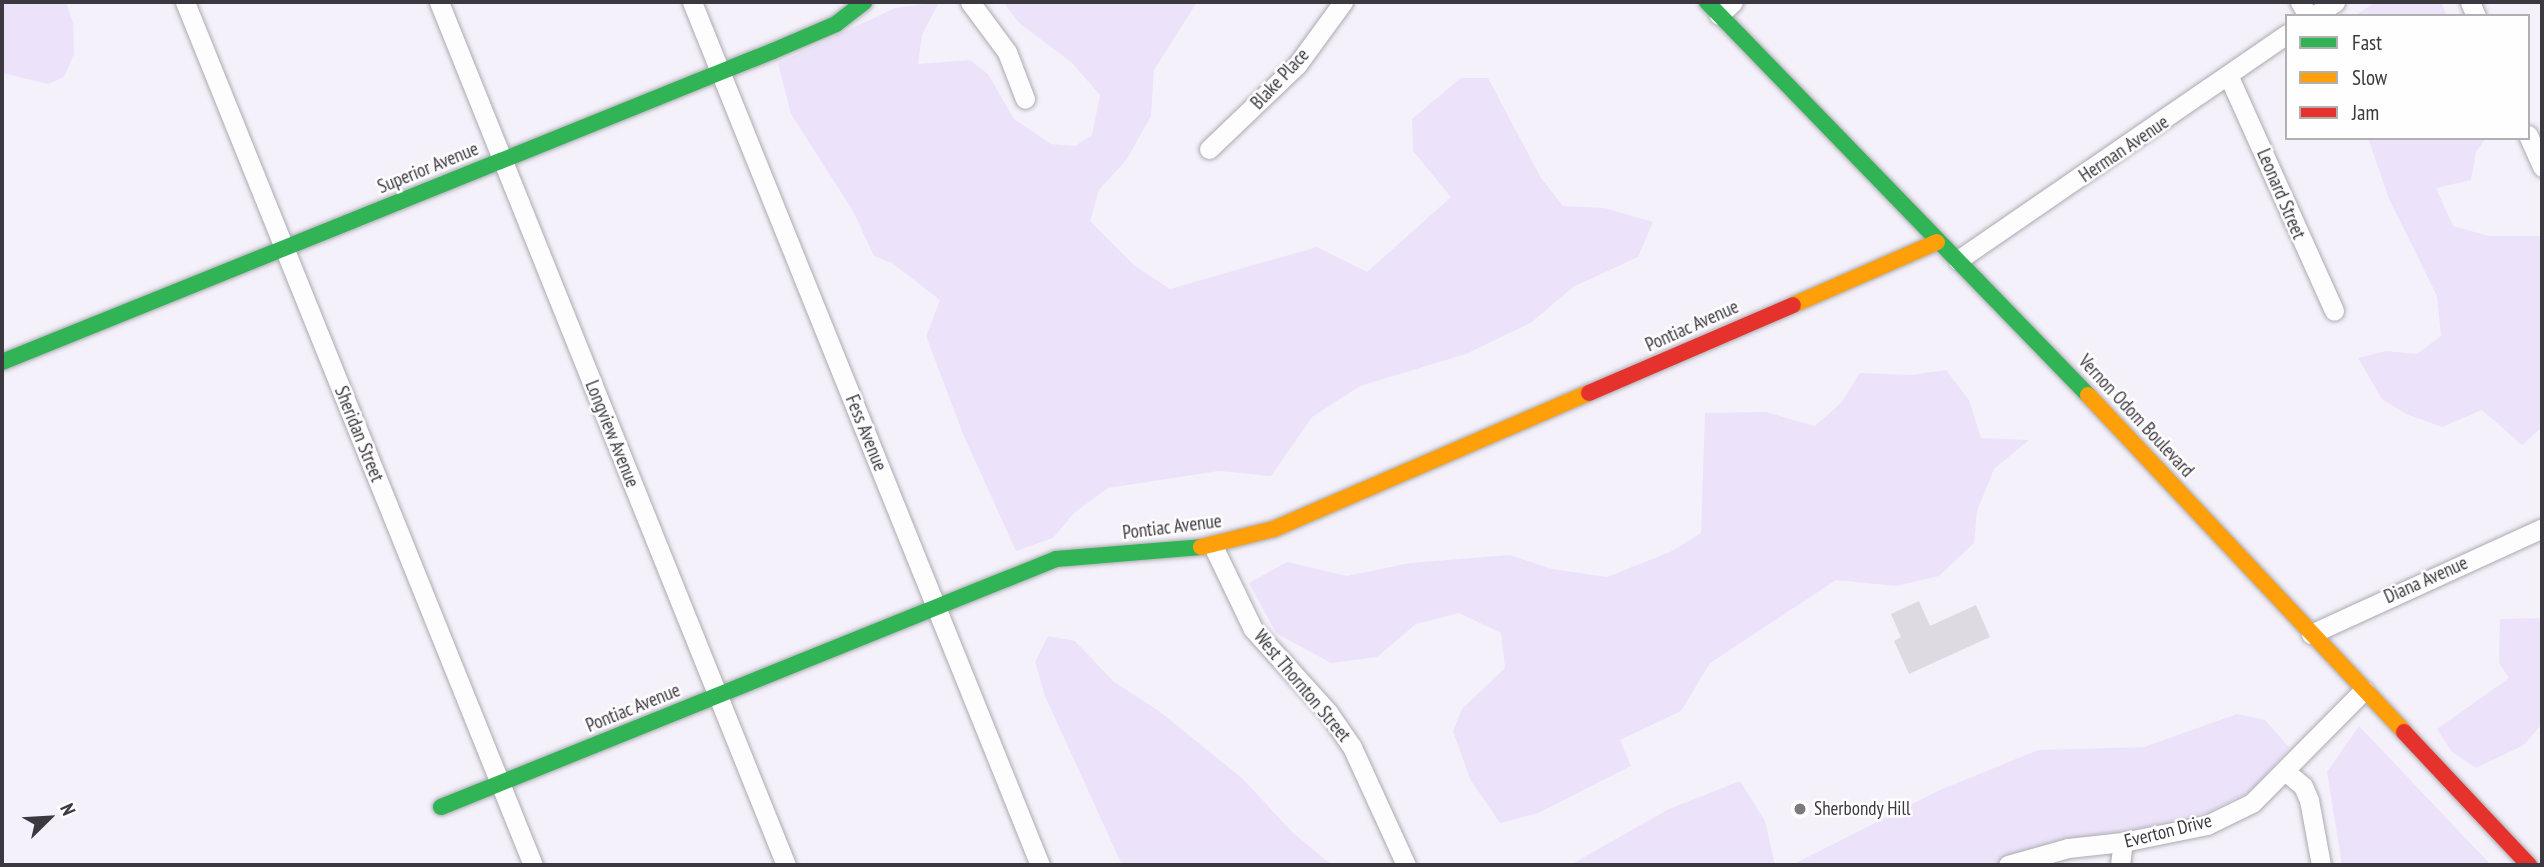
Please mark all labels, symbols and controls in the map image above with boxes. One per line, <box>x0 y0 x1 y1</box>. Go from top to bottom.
legend <box>2285 14 2530 140</box>
text: Fast <box>2352 29 2382 56</box>
street label: Blake Place <box>1246 44 1314 114</box>
text: Slow <box>2352 64 2387 91</box>
text: Jam <box>2352 99 2379 126</box>
street label: Herman Avenue <box>2075 111 2173 187</box>
street label: Superior Avenue <box>374 137 482 199</box>
street label: Leonard Street <box>2252 146 2310 242</box>
street label: Pontiac Avenue <box>1642 295 1742 357</box>
street label: Vernon Odom Boulevard <box>2073 350 2199 482</box>
street label: Longview Avenue <box>580 377 644 491</box>
street label: Sheridan Street <box>329 383 389 485</box>
street label: Fess Avenue <box>840 391 892 475</box>
street label: Pontiac Avenue <box>1121 510 1223 544</box>
street label: Diana Avenue <box>2380 551 2472 609</box>
street label: West Thornton Street <box>1249 625 1355 747</box>
street label: Pontiac Avenue <box>582 679 684 737</box>
north arrow <box>14 783 84 853</box>
place label: Sherbondy Hill <box>1814 798 1911 820</box>
text: N <box>55 800 81 819</box>
marker: Sherbondy Hill <box>1792 801 1808 817</box>
street label: Everton Drive <box>2122 809 2214 853</box>

